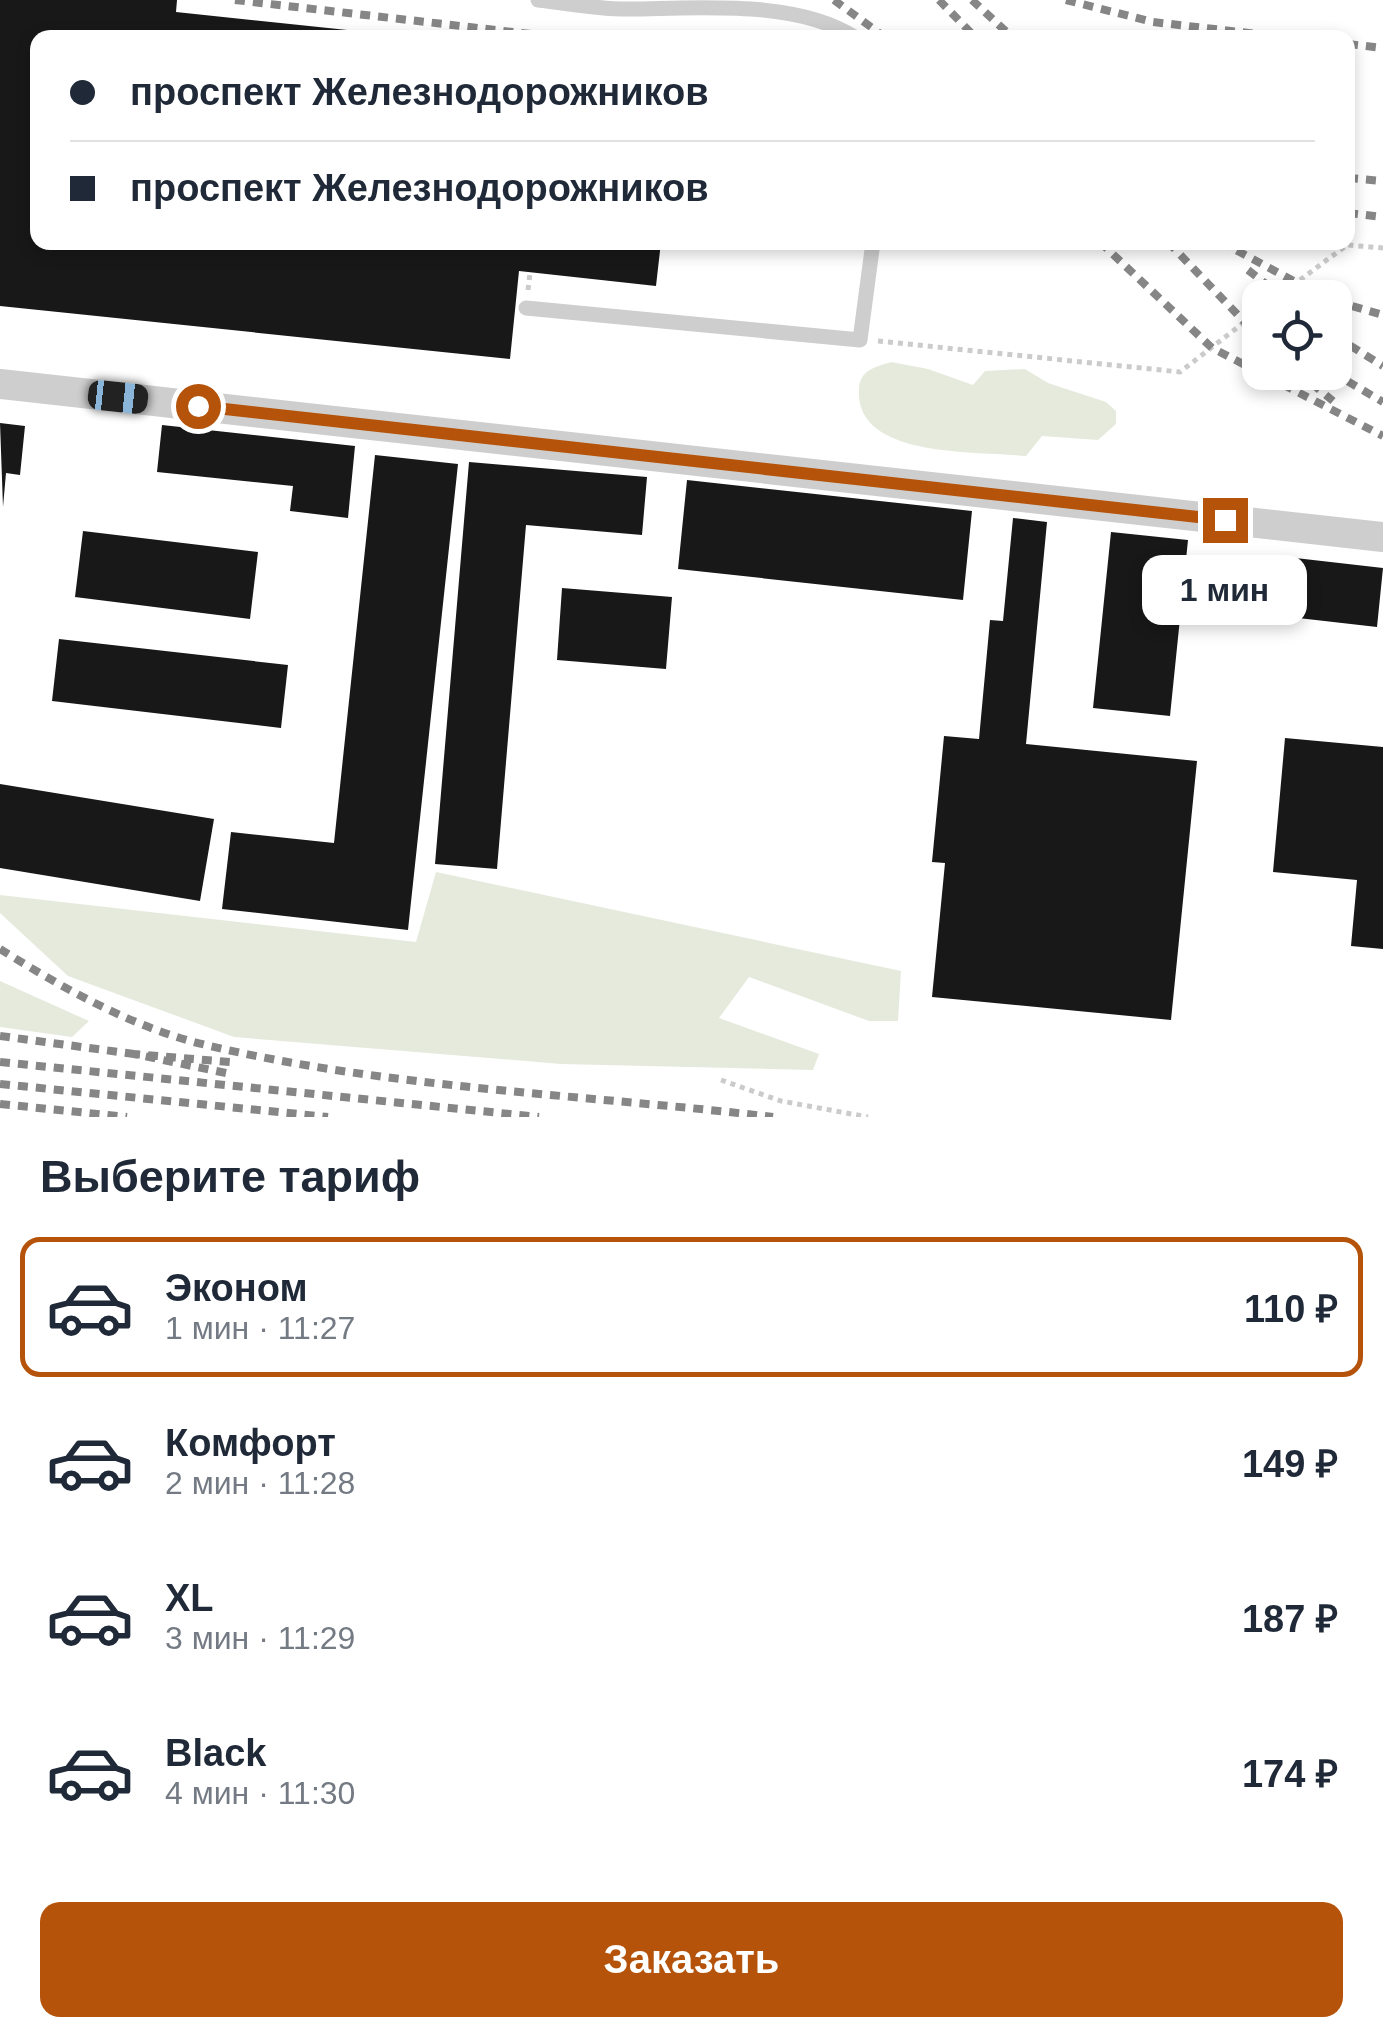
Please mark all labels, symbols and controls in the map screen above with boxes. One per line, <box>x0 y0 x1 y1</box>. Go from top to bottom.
text: проспект Железнодорожников <box>130 71 709 113</box>
text: проспект Железнодорожников <box>130 167 709 209</box>
map controls <box>1242 280 1352 390</box>
button: locate <box>1242 280 1352 390</box>
car <box>87 379 149 415</box>
route start <box>176 384 221 429</box>
route end <box>1203 498 1248 543</box>
callout: 1 мин <box>1142 555 1308 625</box>
text: 1 мин <box>1180 572 1269 608</box>
text: Выберите тариф <box>40 1151 420 1202</box>
icon: car <box>45 1262 135 1352</box>
text: Эконом <box>165 1267 308 1309</box>
text: 110 ₽ <box>1244 1288 1338 1330</box>
text: 1 мин · 11:27 <box>165 1310 355 1346</box>
icon: car <box>45 1417 135 1507</box>
text: Комфорт <box>165 1422 336 1464</box>
text: 149 ₽ <box>1242 1443 1338 1485</box>
text: 2 мин · 11:28 <box>165 1465 355 1501</box>
icon: car <box>45 1572 135 1662</box>
text: XL <box>165 1577 214 1619</box>
text: 187 ₽ <box>1242 1598 1338 1640</box>
text: 3 мин · 11:29 <box>165 1620 355 1656</box>
icon: car <box>45 1727 135 1817</box>
text: Black <box>165 1732 266 1774</box>
text: 174 ₽ <box>1242 1753 1338 1795</box>
text: 4 мин · 11:30 <box>165 1775 355 1811</box>
button: Заказать <box>40 1902 1343 2017</box>

